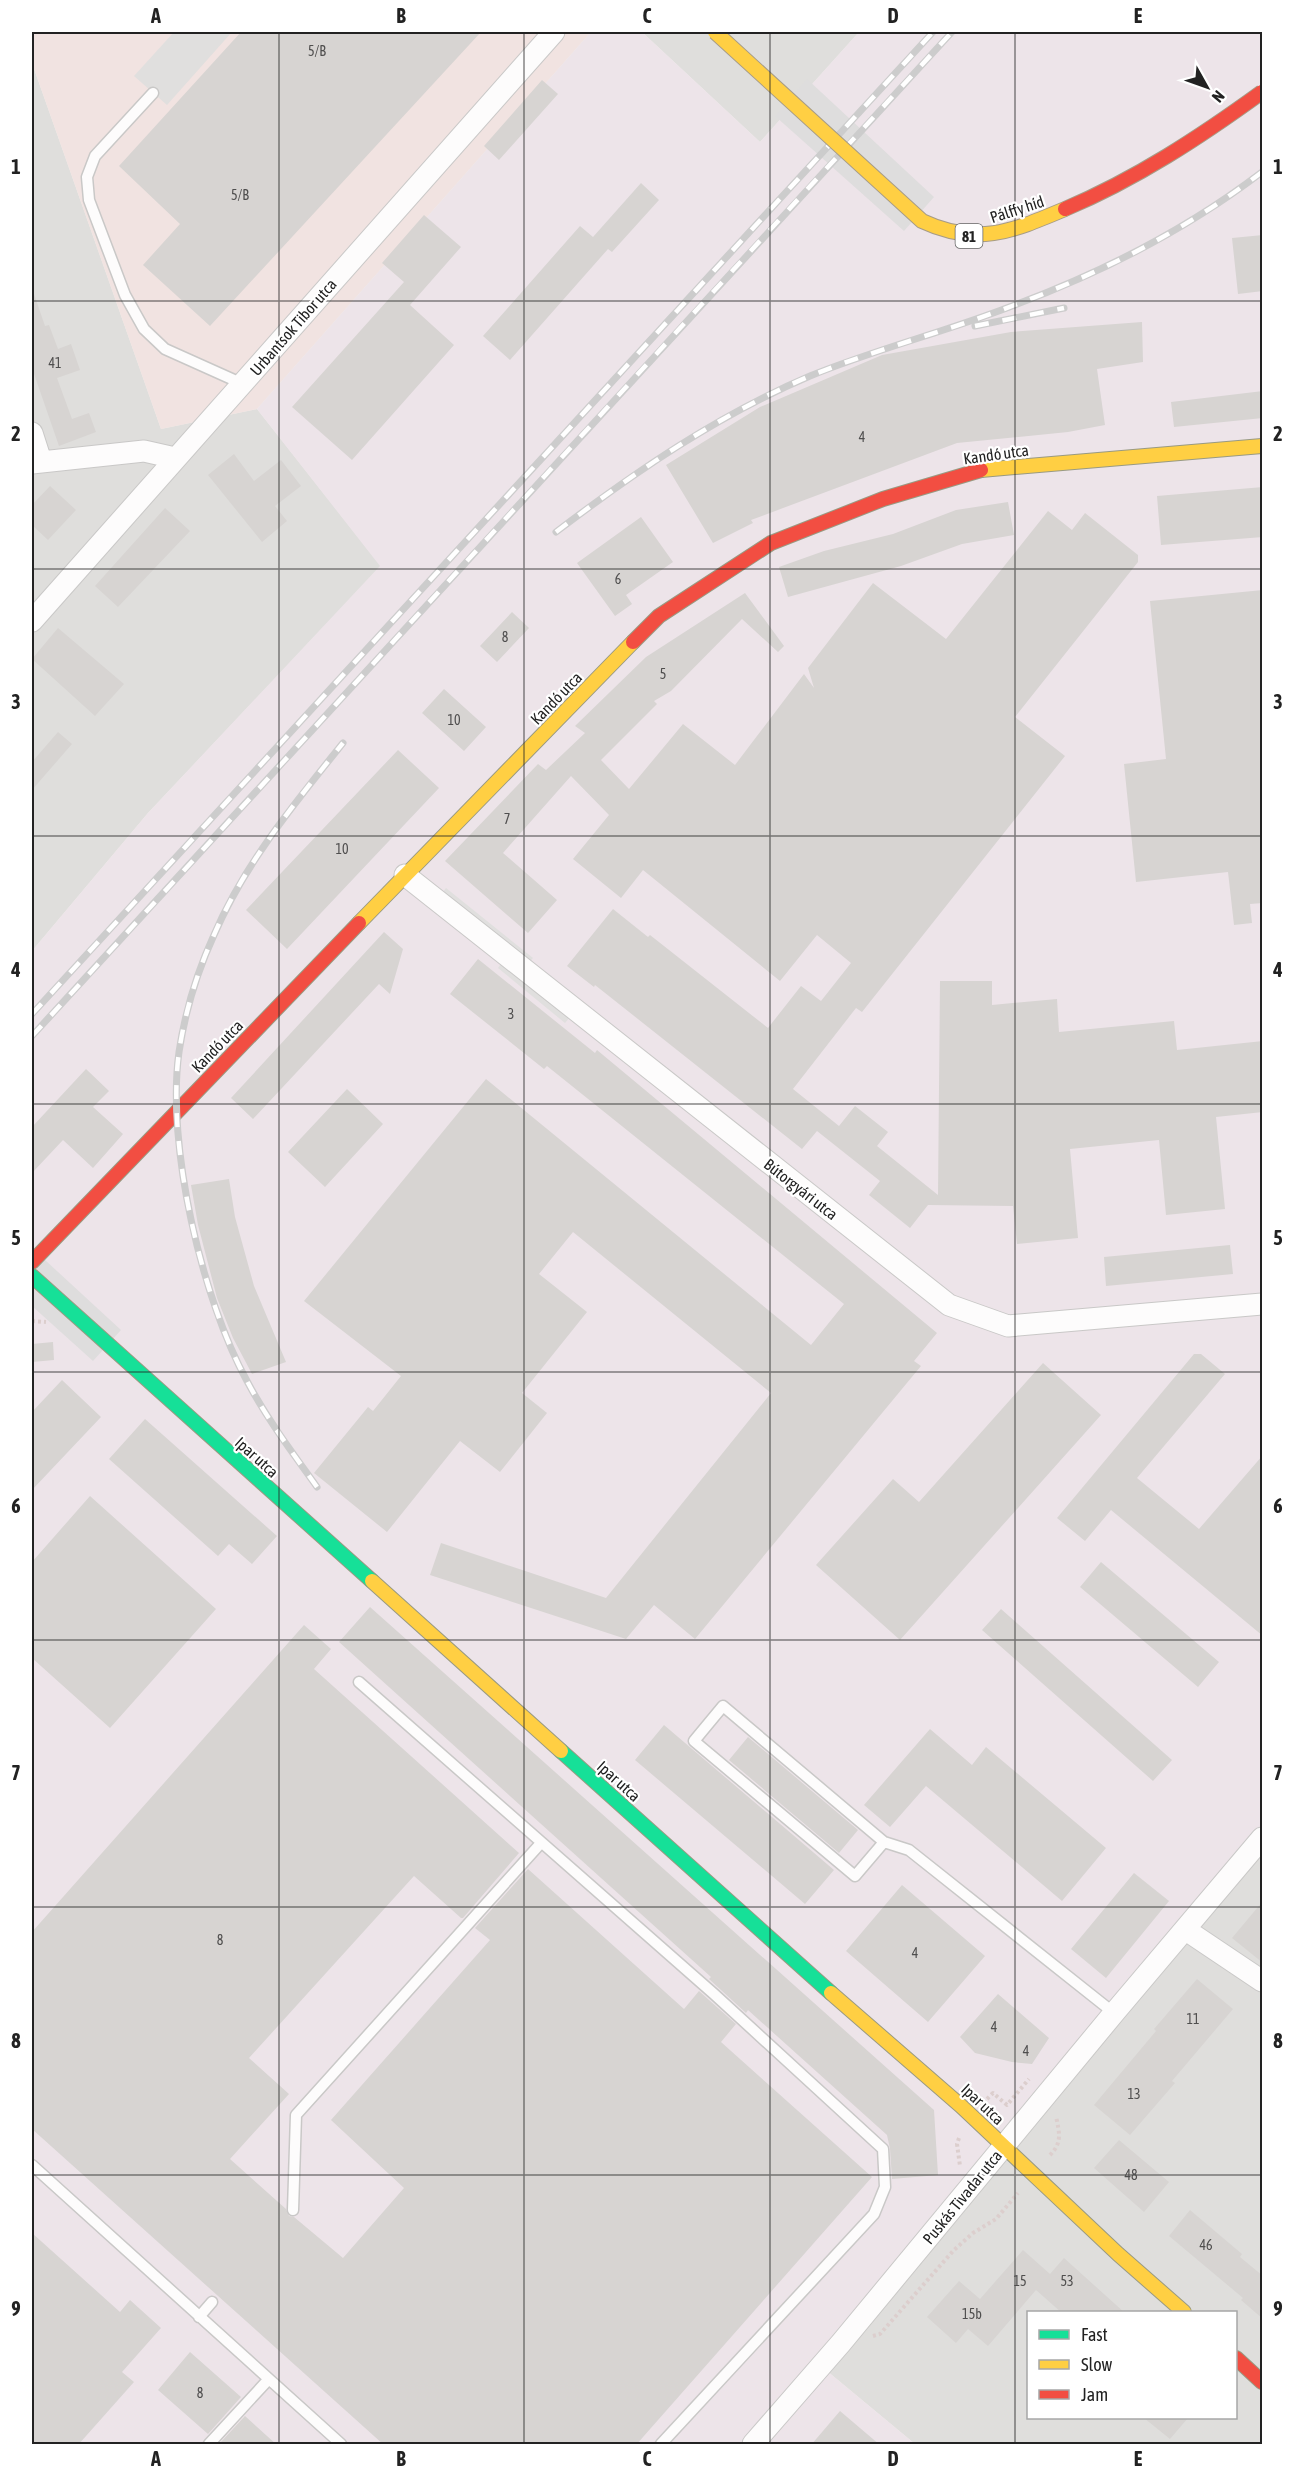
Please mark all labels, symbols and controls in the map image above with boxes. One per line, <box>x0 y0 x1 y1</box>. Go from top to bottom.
text: A <box>150 4 161 27</box>
text: B <box>396 4 406 27</box>
text: C <box>643 4 652 27</box>
text: D <box>887 4 899 27</box>
text: E <box>1134 4 1143 27</box>
house number: 5/B <box>308 43 326 59</box>
north arrow <box>1177 57 1237 117</box>
text: N <box>1209 87 1228 106</box>
text: 1 <box>11 155 21 178</box>
text: 1 <box>1273 155 1283 178</box>
house number: 5/B <box>231 187 249 203</box>
street label: Pálffy híd <box>988 192 1047 227</box>
road number: 81 <box>956 224 982 248</box>
street label: Urbantsok Tibor utca <box>246 275 340 379</box>
house number: 41 <box>48 355 62 371</box>
text: 2 <box>11 422 21 445</box>
text: 2 <box>1273 422 1283 445</box>
house number: 4 <box>859 429 866 445</box>
street label: Kandó utca <box>962 441 1030 467</box>
house number: 6 <box>615 571 622 587</box>
house number: 8 <box>502 629 509 645</box>
house number: 5 <box>660 666 666 682</box>
street label: Kandó utca <box>527 668 585 728</box>
text: 3 <box>11 690 21 713</box>
text: 3 <box>1273 690 1283 713</box>
house number: 10 <box>447 712 461 728</box>
house number: 7 <box>504 811 510 827</box>
house number: 10 <box>335 841 349 857</box>
text: 4 <box>10 958 21 981</box>
text: 4 <box>1272 958 1283 981</box>
house number: 3 <box>508 1006 514 1022</box>
street label: Kandó utca <box>188 1016 246 1076</box>
street label: Bútorgyári utca <box>760 1155 841 1224</box>
text: 5 <box>11 1226 21 1249</box>
text: 5 <box>1273 1226 1283 1249</box>
street label: Ipar utca <box>231 1433 282 1482</box>
text: 6 <box>11 1494 21 1517</box>
text: 6 <box>1273 1494 1283 1517</box>
street label: Ipar utca <box>593 1757 644 1806</box>
text: 7 <box>11 1761 21 1784</box>
text: 7 <box>1273 1761 1283 1784</box>
house number: 8 <box>217 1932 224 1948</box>
house number: 4 <box>912 1945 919 1961</box>
house number: 11 <box>1186 2011 1200 2027</box>
house number: 4 <box>991 2019 998 2035</box>
text: 8 <box>11 2029 21 2052</box>
text: 8 <box>1273 2029 1283 2052</box>
house number: 4 <box>1023 2043 1030 2059</box>
street label: Ipar utca <box>957 2080 1008 2129</box>
house number: 13 <box>1127 2086 1141 2102</box>
street label: Puskás Tivadar utca <box>919 2147 1005 2247</box>
house number: 48 <box>1124 2167 1138 2183</box>
house number: 46 <box>1199 2237 1213 2253</box>
house number: 15 <box>1013 2273 1027 2289</box>
house number: 53 <box>1060 2273 1074 2289</box>
text: 9 <box>11 2297 21 2320</box>
text: 9 <box>1273 2297 1283 2320</box>
house number: 15b <box>962 2306 982 2322</box>
legend <box>1027 2311 1237 2419</box>
text: Fast <box>1081 2324 1108 2345</box>
text: Slow <box>1081 2354 1112 2375</box>
text: Jam <box>1081 2384 1108 2405</box>
house number: 8 <box>197 2385 204 2401</box>
text: A <box>150 2447 161 2470</box>
text: B <box>396 2447 406 2470</box>
text: C <box>643 2447 652 2470</box>
text: D <box>887 2447 899 2470</box>
text: E <box>1134 2447 1143 2470</box>

